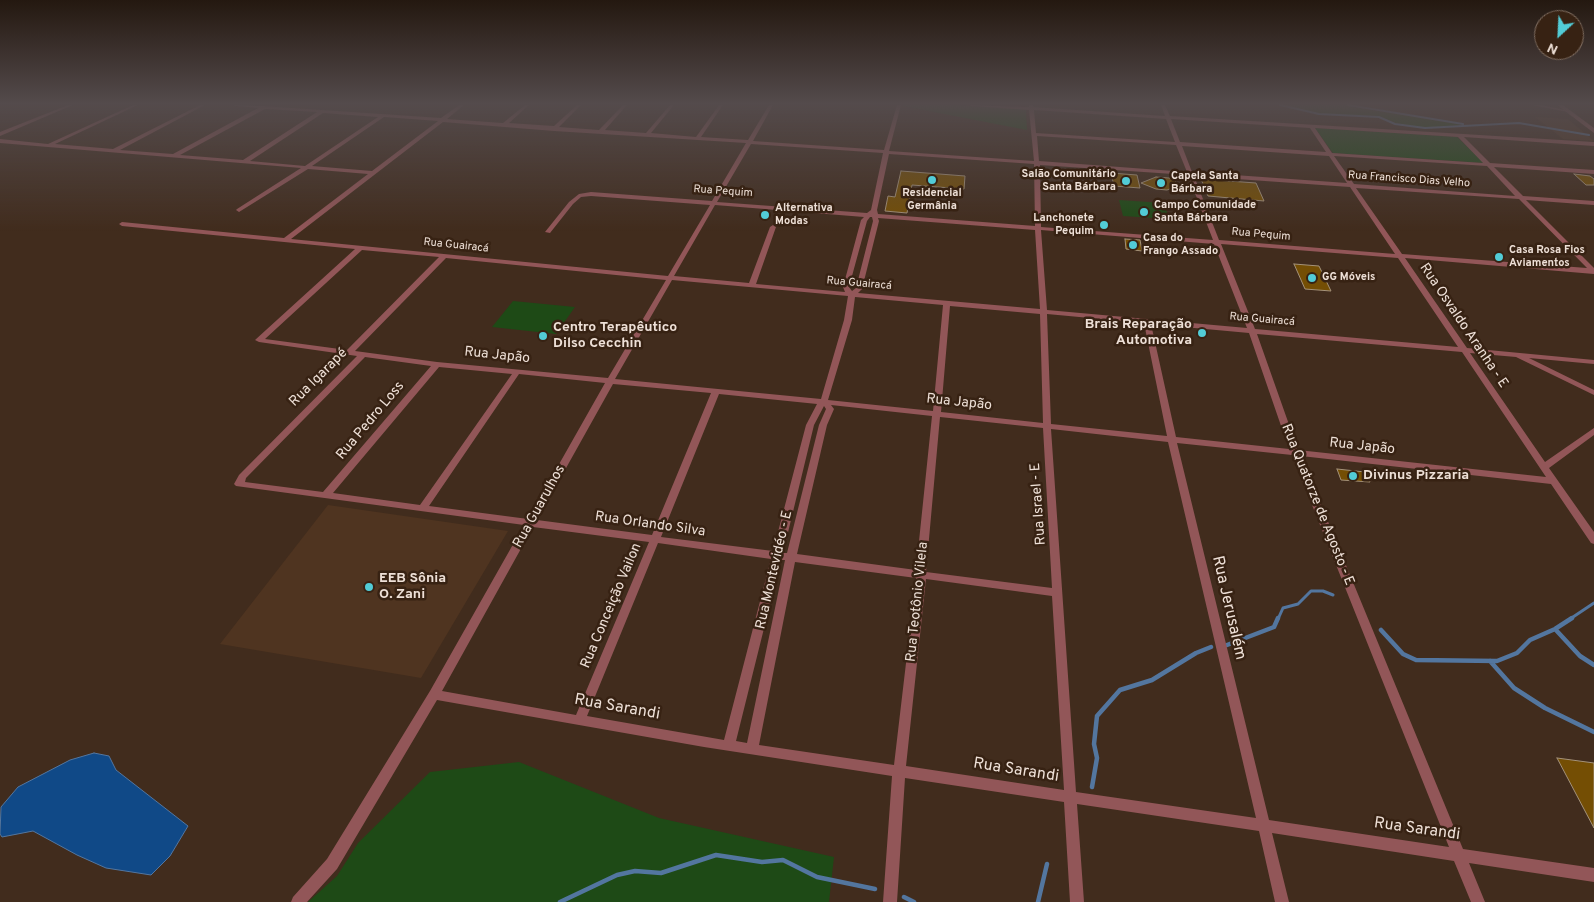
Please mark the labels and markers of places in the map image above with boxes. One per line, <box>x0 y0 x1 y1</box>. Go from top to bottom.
place label: Salão Comunitário Santa Bárbara <box>1022 168 1116 194</box>
place label: Capela Santa Bárbara <box>1171 170 1239 196</box>
marker: Residencial Germânia <box>926 174 938 186</box>
marker: Salão Comunitário Santa Bárbara <box>1120 175 1132 187</box>
marker: Capela Santa Bárbara <box>1155 177 1167 189</box>
place label: Residencial Germânia <box>902 187 962 213</box>
place label: Campo Comunidade Santa Bárbara <box>1154 199 1256 225</box>
place label: Alternativa Modas <box>775 202 833 228</box>
marker: Campo Comunidade Santa Bárbara <box>1138 206 1150 218</box>
marker: Alternativa Modas <box>759 209 771 221</box>
place label: Lanchonete Pequim <box>1033 212 1094 238</box>
marker: Lanchonete Pequim <box>1098 219 1110 231</box>
place label: Casa do Frango Assado <box>1143 232 1218 258</box>
marker: Casa do Frango Assado <box>1127 239 1139 251</box>
place label: Casa Rosa Fios Aviamentos <box>1509 244 1585 270</box>
marker: Casa Rosa Fios Aviamentos <box>1493 251 1505 263</box>
place label: GG Móveis <box>1322 271 1376 285</box>
marker: GG Móveis <box>1306 272 1318 284</box>
place label: Brais Reparação Automotiva <box>1085 317 1192 350</box>
place label: Centro Terapêutico Dilso Cecchin <box>553 320 677 352</box>
marker: Brais Reparação Automotiva <box>1196 327 1208 339</box>
marker: Centro Terapêutico Dilso Cecchin <box>537 330 549 342</box>
place label: Divinus Pizzaria <box>1363 468 1469 484</box>
marker: Divinus Pizzaria <box>1347 470 1359 482</box>
place label: EEB Sônia O. Zani <box>379 571 446 604</box>
marker: EEB Sônia O. Zani <box>363 581 375 593</box>

